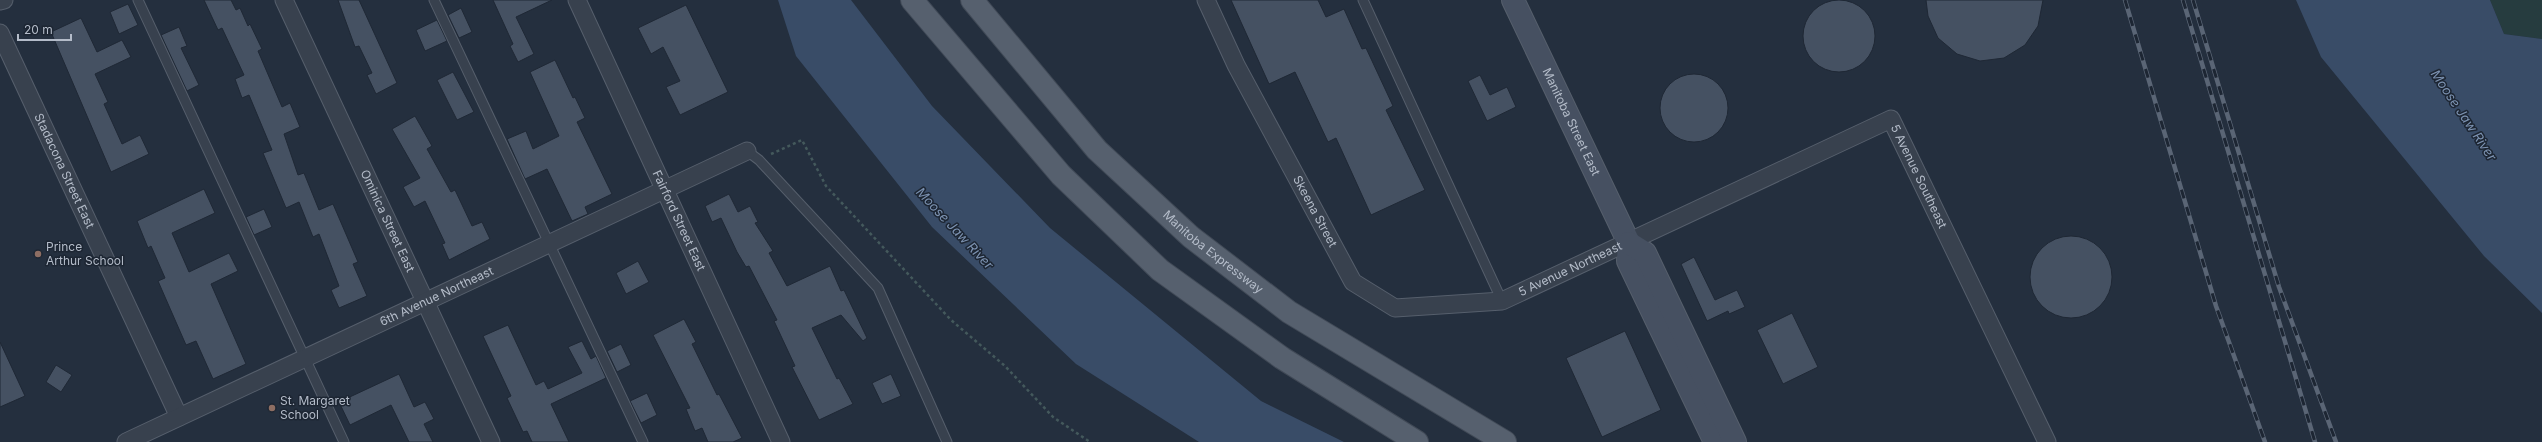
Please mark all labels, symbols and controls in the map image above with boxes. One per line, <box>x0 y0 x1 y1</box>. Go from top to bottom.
scale bar <box>18 16 71 42</box>
text: 20 m <box>24 22 53 37</box>
street label: Manitoba Street East <box>1539 65 1604 178</box>
water label: Moose Jaw River <box>2428 67 2501 164</box>
street label: Stadacona Street East <box>31 111 98 231</box>
street label: 5 Avenue Southeast <box>1888 122 1951 231</box>
street label: Ominica Street East <box>358 167 418 274</box>
street label: Fairford Street East <box>650 168 709 273</box>
street label: Skeena Street <box>1290 173 1341 250</box>
water label: Moose Jaw River <box>913 184 998 273</box>
street label: Manitoba Expressway <box>1160 207 1267 297</box>
street label: 5 Avenue Northeast <box>1516 238 1624 299</box>
place label: Prince Arthur School <box>46 239 124 268</box>
marker: Prince Arthur School <box>33 249 43 259</box>
street label: 6th Avenue Northeast <box>377 263 496 329</box>
place label: St. Margaret School <box>280 393 350 422</box>
marker: St. Margaret School <box>267 403 277 413</box>

